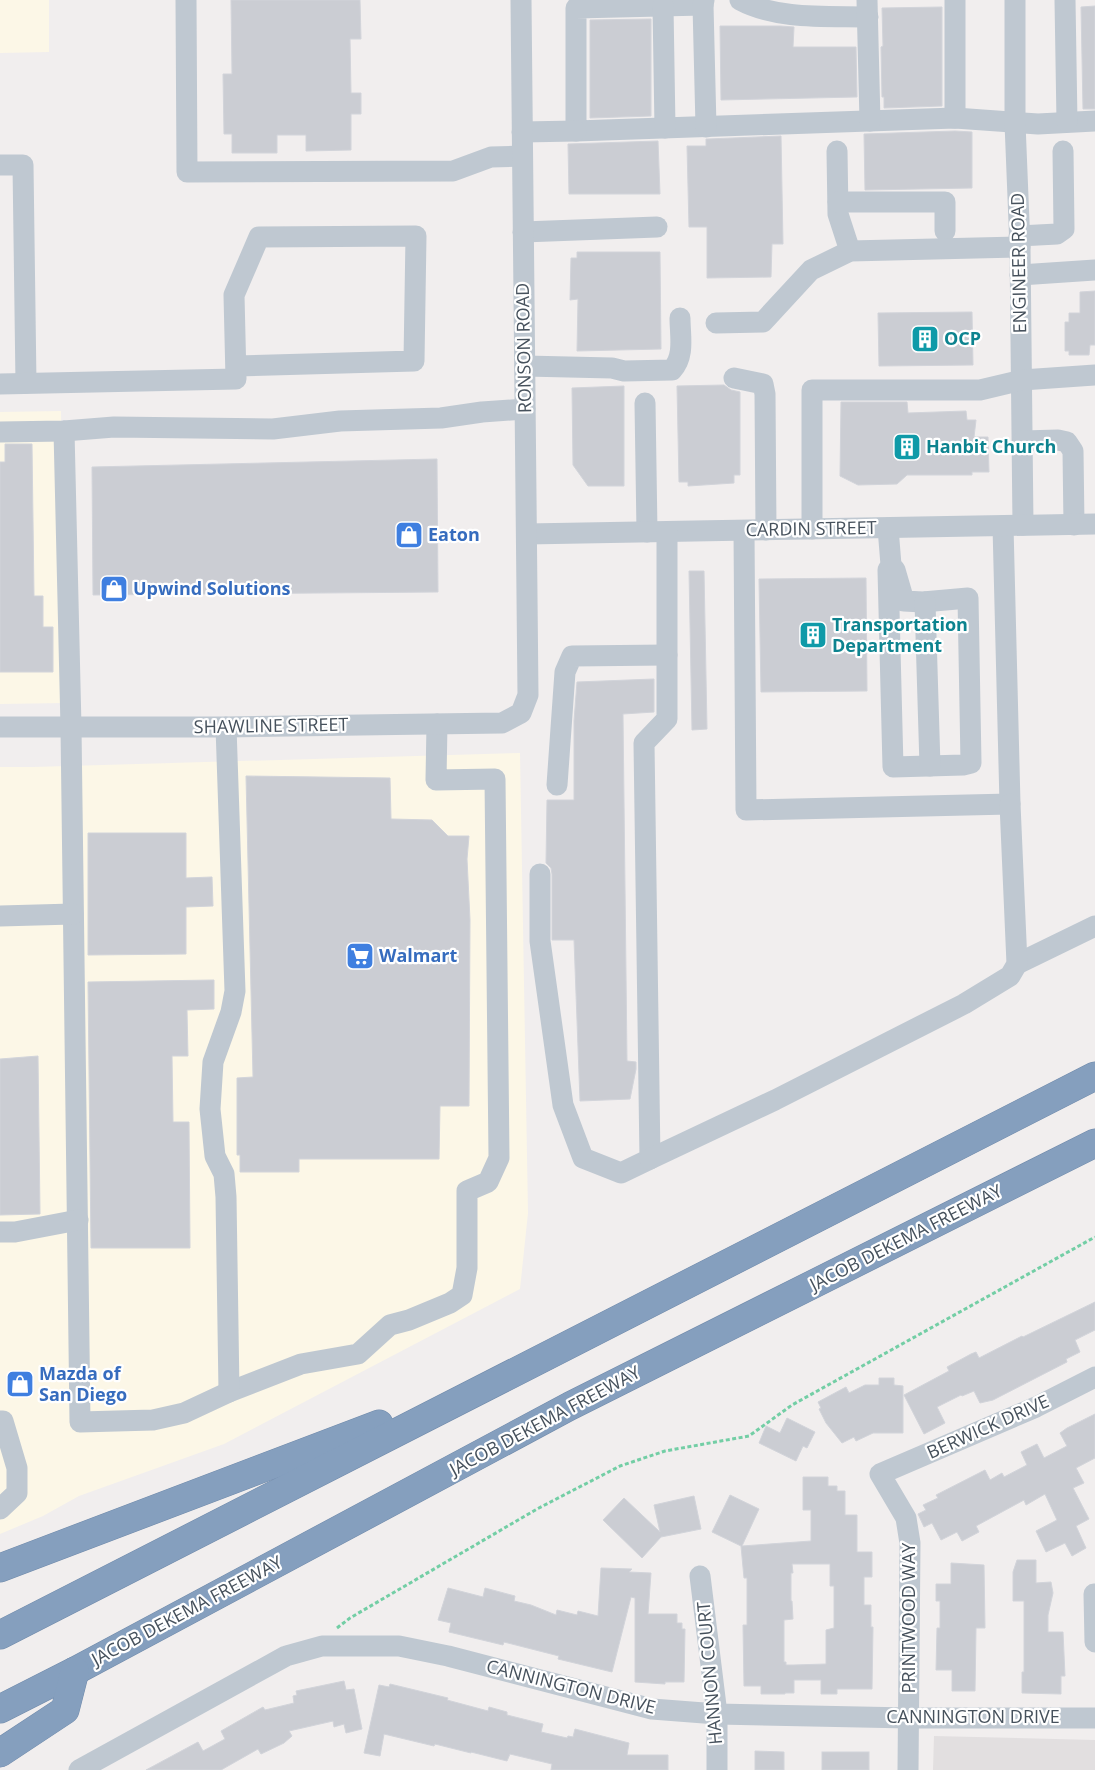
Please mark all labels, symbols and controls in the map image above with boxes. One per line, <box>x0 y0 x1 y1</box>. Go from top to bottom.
street label: ENGINEER ROAD <box>1005 193 1031 334</box>
street label: RONSON ROAD <box>510 283 536 413</box>
building icon: OCP <box>910 324 940 354</box>
place label: OCP <box>944 326 981 350</box>
building icon: Hanbit Church <box>892 432 922 462</box>
place label: Hanbit Church <box>926 434 1056 458</box>
street label: CARDIN STREET <box>745 515 877 541</box>
shop icon: Eaton <box>394 520 424 550</box>
place label: Eaton <box>428 522 480 546</box>
shop icon: Upwind Solutions <box>99 574 129 604</box>
place label: Upwind Solutions <box>133 576 290 600</box>
place label: Transportation Department <box>832 612 968 657</box>
building icon: Transportation Department <box>798 620 828 650</box>
street label: SHAWLINE STREET <box>193 712 349 738</box>
supermarket icon: Walmart <box>345 941 375 971</box>
place label: Walmart <box>379 943 457 967</box>
street label: JACOB DEKEMA FREEWAY <box>804 1178 1007 1297</box>
street label: JACOB DEKEMA FREEWAY <box>443 1359 645 1482</box>
place label: Mazda of San Diego <box>39 1361 127 1406</box>
shop icon: Mazda of San Diego <box>5 1369 35 1399</box>
street label: BERWICK DRIVE <box>923 1388 1052 1464</box>
street label: PRINTWOOD WAY <box>896 1542 920 1693</box>
street label: JACOB DEKEMA FREEWAY <box>85 1549 287 1672</box>
street label: HANNON COURT <box>691 1600 727 1746</box>
street label: CANNINGTON DRIVE <box>484 1653 658 1719</box>
street label: CANNINGTON DRIVE <box>886 1704 1060 1728</box>

